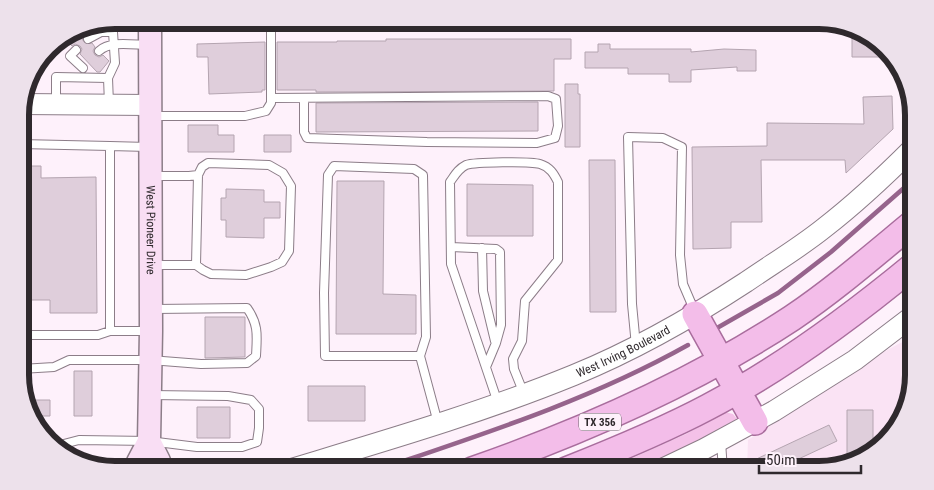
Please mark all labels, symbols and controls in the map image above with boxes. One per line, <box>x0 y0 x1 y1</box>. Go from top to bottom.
street label: West Pioneer Drive <box>144 185 158 275</box>
street label: West Irving Boulevard <box>574 323 673 380</box>
road number: TX 356 <box>579 414 621 431</box>
scale bar <box>759 442 862 474</box>
text: 50 m <box>766 451 796 469</box>

